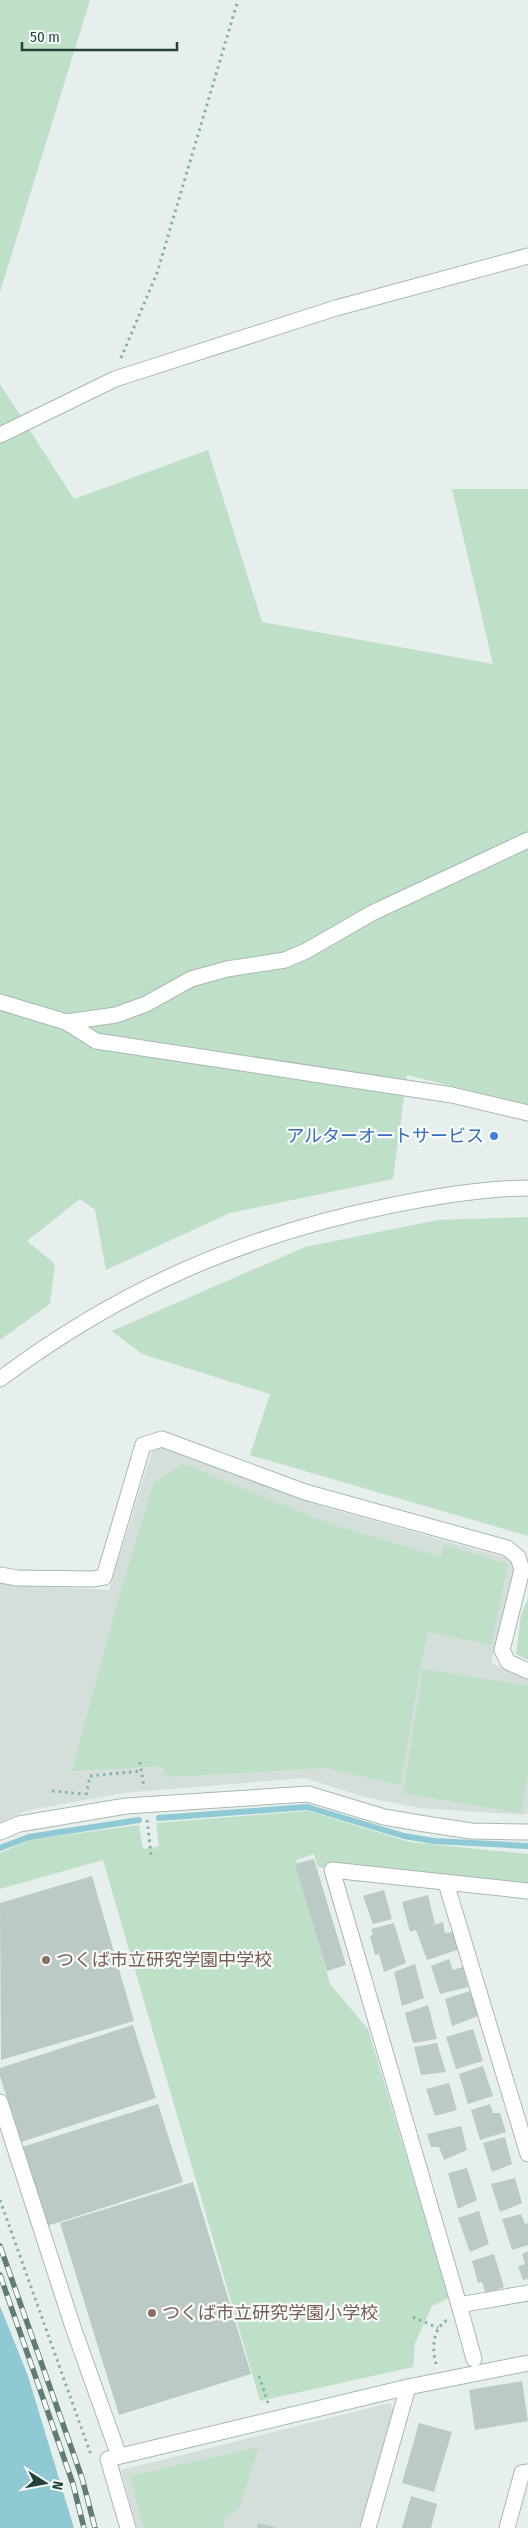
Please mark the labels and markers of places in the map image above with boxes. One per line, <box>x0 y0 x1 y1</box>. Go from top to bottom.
place label: アルターオートサービス <box>286 1125 484 1147</box>
marker: アルターオートサービス <box>488 1130 500 1142</box>
place label: つくば市立研究学園中学校 <box>56 1949 272 1971</box>
marker: つくば市立研究学園中学校 <box>40 1954 52 1966</box>
place label: つくば市立研究学園小学校 <box>162 2302 378 2324</box>
marker: つくば市立研究学園小学校 <box>146 2307 158 2319</box>

